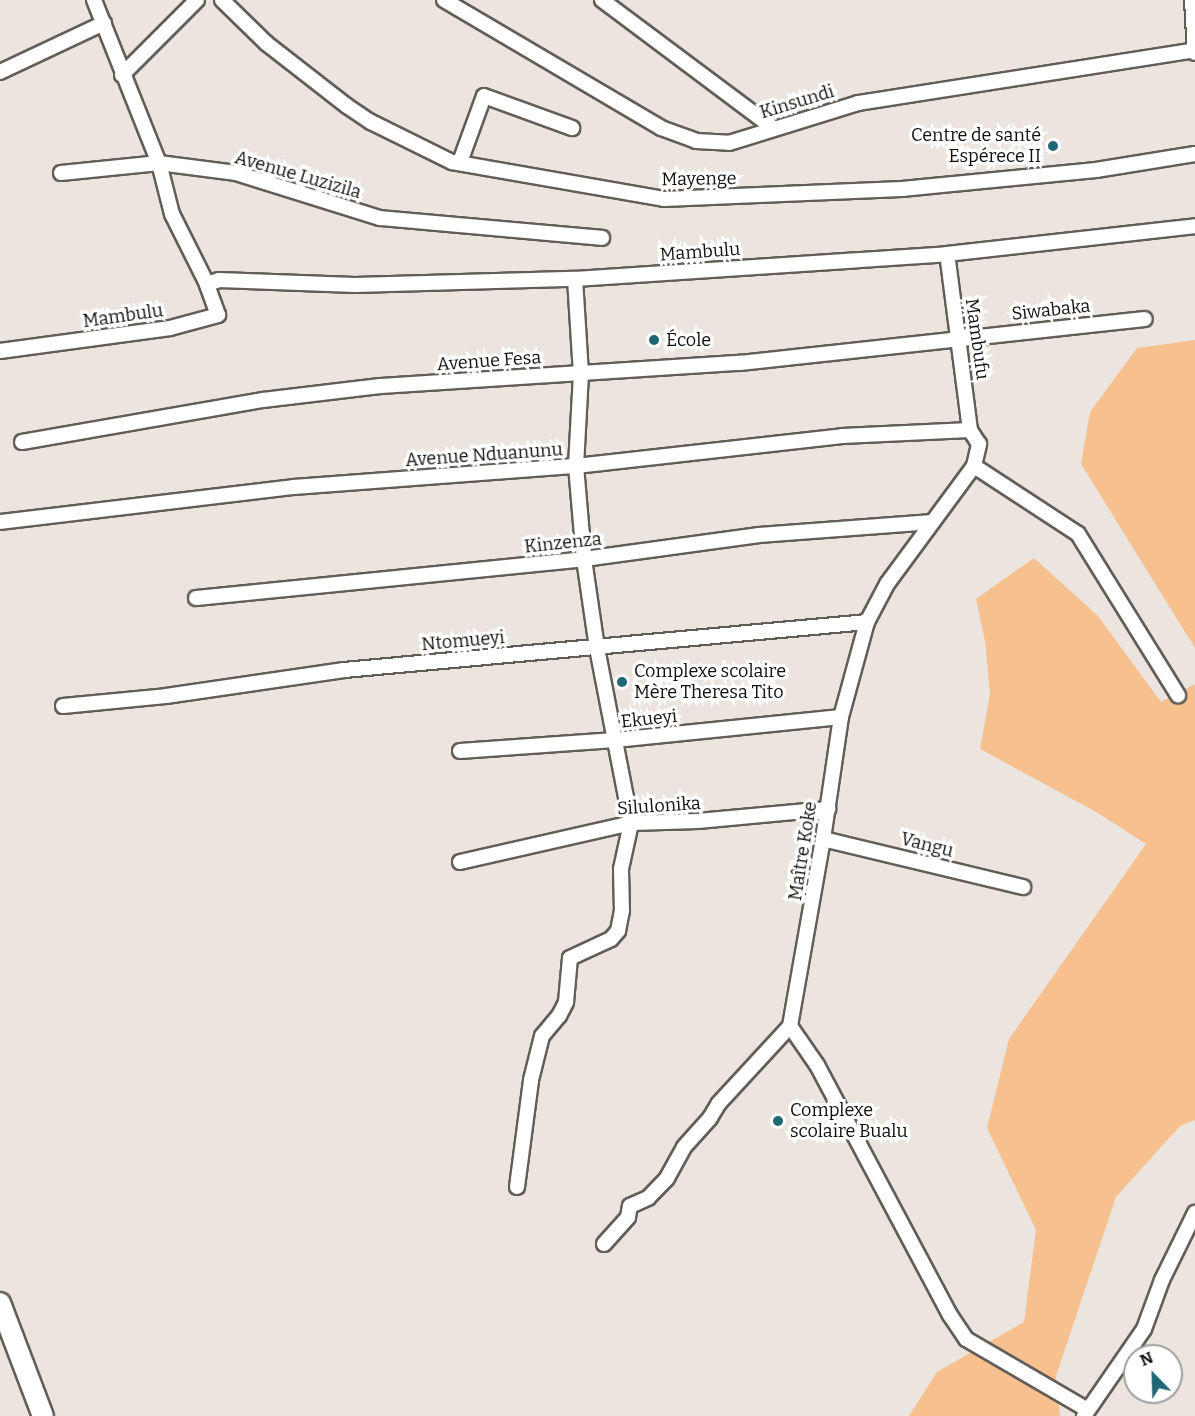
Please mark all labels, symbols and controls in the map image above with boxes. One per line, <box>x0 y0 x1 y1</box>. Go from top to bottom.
street label: Kinsundi <box>757 81 837 123</box>
place label: Centre de santé Espérece II <box>911 125 1041 168</box>
marker: Centre de santé Espérece II <box>1046 139 1060 153</box>
street label: Avenue Luzizila <box>232 147 364 203</box>
street label: Mayenge <box>661 168 737 190</box>
street label: Mambulu <box>659 238 741 266</box>
street label: Siwabaka <box>1011 295 1091 325</box>
street label: Mambufu <box>961 297 993 381</box>
street label: Mambulu <box>82 300 164 332</box>
place label: École <box>666 329 711 351</box>
marker: École <box>647 333 661 347</box>
street label: Avenue Fesa <box>436 347 542 375</box>
street label: Avenue Nduanunu <box>405 439 563 471</box>
street label: Kinzenza <box>523 528 603 558</box>
street label: Ntomueyi <box>420 627 506 655</box>
place label: Complexe scolaire Mère Theresa Tito <box>634 661 786 704</box>
marker: Complexe scolaire Mère Theresa Tito <box>615 675 629 689</box>
street label: Ekueyi <box>620 705 678 733</box>
street label: Silulonika <box>616 792 702 820</box>
street label: Maître Koke <box>784 800 822 902</box>
street label: Vangu <box>898 828 956 862</box>
place label: Complexe scolaire Bualu <box>790 1100 908 1142</box>
marker: Complexe scolaire Bualu <box>771 1114 785 1128</box>
north arrow <box>1123 1344 1183 1404</box>
text: N <box>1137 1348 1156 1370</box>

